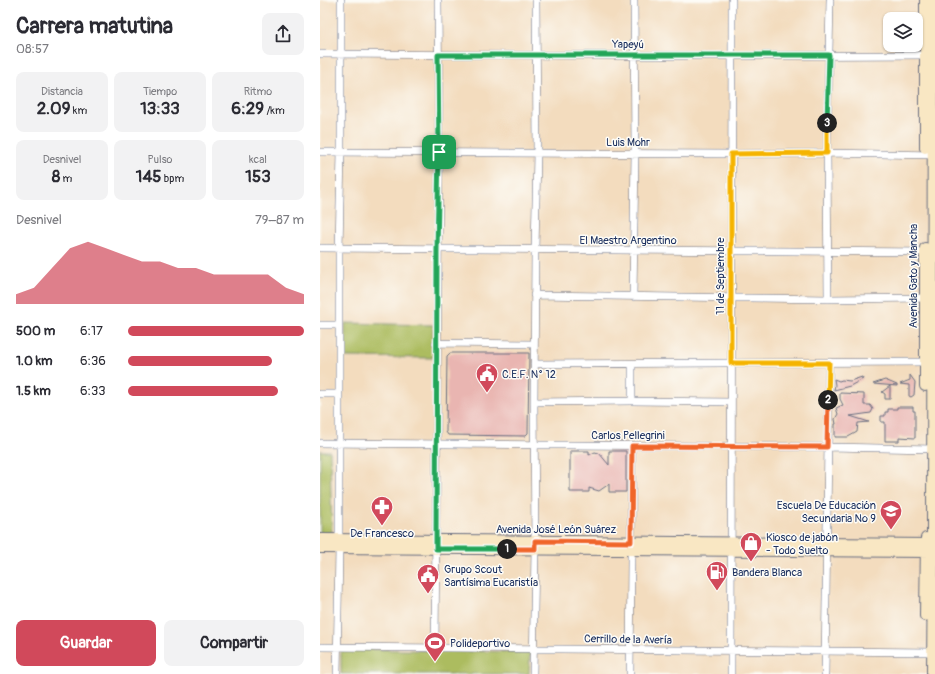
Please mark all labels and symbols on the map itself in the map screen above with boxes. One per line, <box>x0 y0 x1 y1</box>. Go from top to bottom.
street label: Yapeyú <box>611 38 644 51</box>
pin: 3 <box>817 113 837 133</box>
pin <box>422 135 456 169</box>
street label: Luis Mohr <box>606 136 650 149</box>
street label: Avenida Gato y Mancha <box>907 224 920 328</box>
street label: El Maestro Argentino <box>579 234 677 247</box>
street label: 11 de Septiembre <box>714 237 727 315</box>
public building icon: C.E.F. N° 12 <box>474 361 500 394</box>
place label: C.E.F. N° 12 <box>502 368 556 381</box>
pin: 2 <box>818 390 838 410</box>
street label: Carlos Pellegrini <box>591 429 665 442</box>
pharmacy icon: De Francesco <box>369 494 395 527</box>
school or university icon: Escuela De Educación Secundaria Nº 9 <box>878 498 904 531</box>
place label: Escuela De Educación Secundaria Nº 9 <box>777 499 876 525</box>
street label: Avenida José León Suárez <box>496 523 616 536</box>
place label: De Francesco <box>350 527 414 540</box>
shop icon: Kiosco de jabón - Todo Suelto <box>738 530 764 563</box>
place label: Kiosco de jabón - Todo Suelto <box>766 531 838 557</box>
pin: 1 <box>497 539 517 559</box>
fuel station icon: Bandera Blanca <box>704 559 730 592</box>
public building icon: Grupo Scout Santísima Eucaristía <box>415 562 441 595</box>
place label: Grupo Scout Santísima Eucaristía <box>444 563 538 589</box>
place label: Bandera Blanca <box>732 566 802 579</box>
sports icon: Polideportivo <box>422 630 448 663</box>
street label: Cerrillo de la Avería <box>584 632 672 647</box>
place label: Polideportivo <box>450 637 510 650</box>

